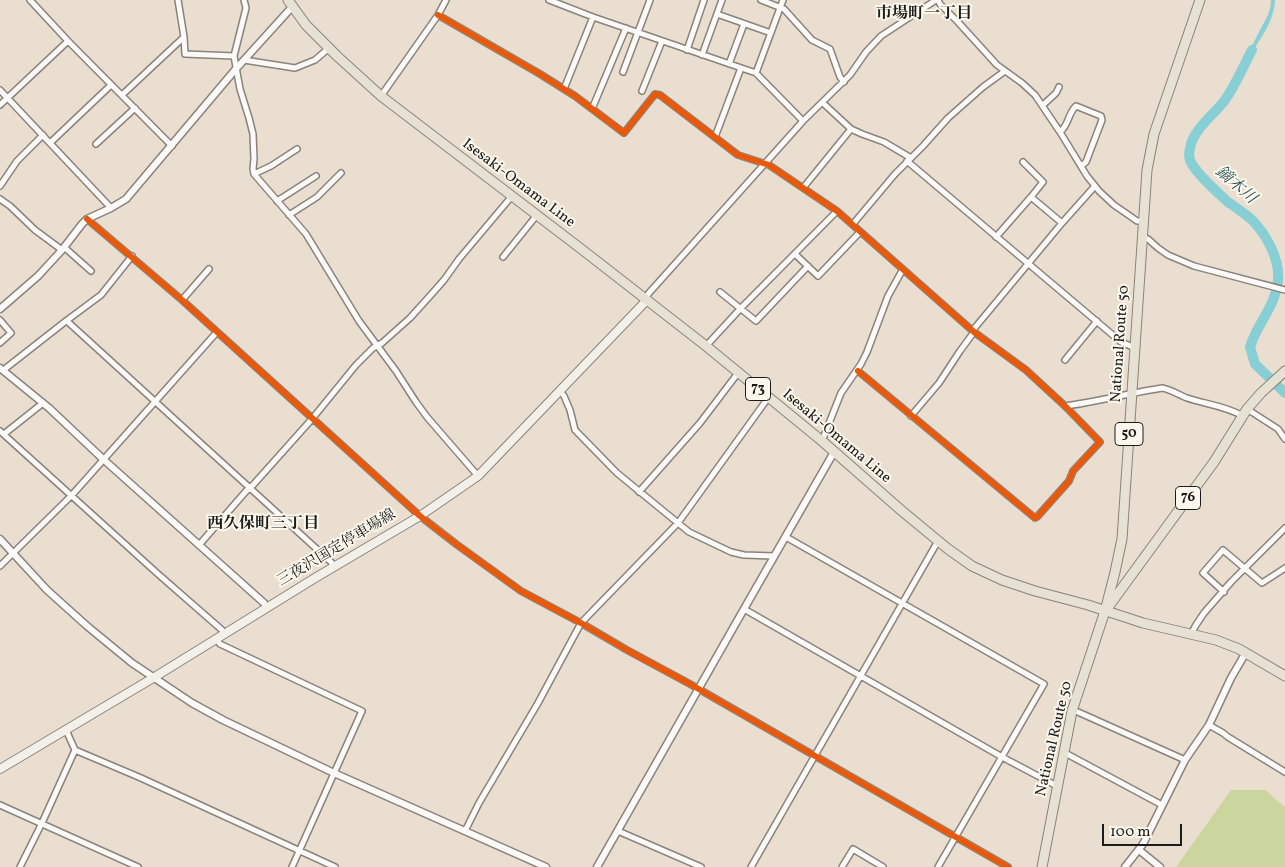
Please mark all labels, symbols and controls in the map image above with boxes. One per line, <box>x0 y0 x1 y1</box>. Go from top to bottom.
district label: 市場町一丁目 <box>876 5 972 25</box>
street label: Isesaki-Omama Line <box>458 136 578 232</box>
water label: 鏑木川 <box>1211 163 1259 209</box>
street label: National Route 50 <box>1108 285 1134 403</box>
road number: 73 <box>746 378 770 400</box>
street label: Isesaki-Omama Line <box>778 386 894 488</box>
road number: 50 <box>1115 422 1143 446</box>
road number: 76 <box>1176 486 1200 509</box>
street label: 三夜沢国定停車場線 <box>275 507 399 591</box>
district label: 西久保町三丁目 <box>207 515 319 535</box>
street label: National Route 50 <box>1033 680 1077 798</box>
scale bar <box>1105 814 1185 846</box>
text: 100 m <box>1110 822 1150 843</box>

